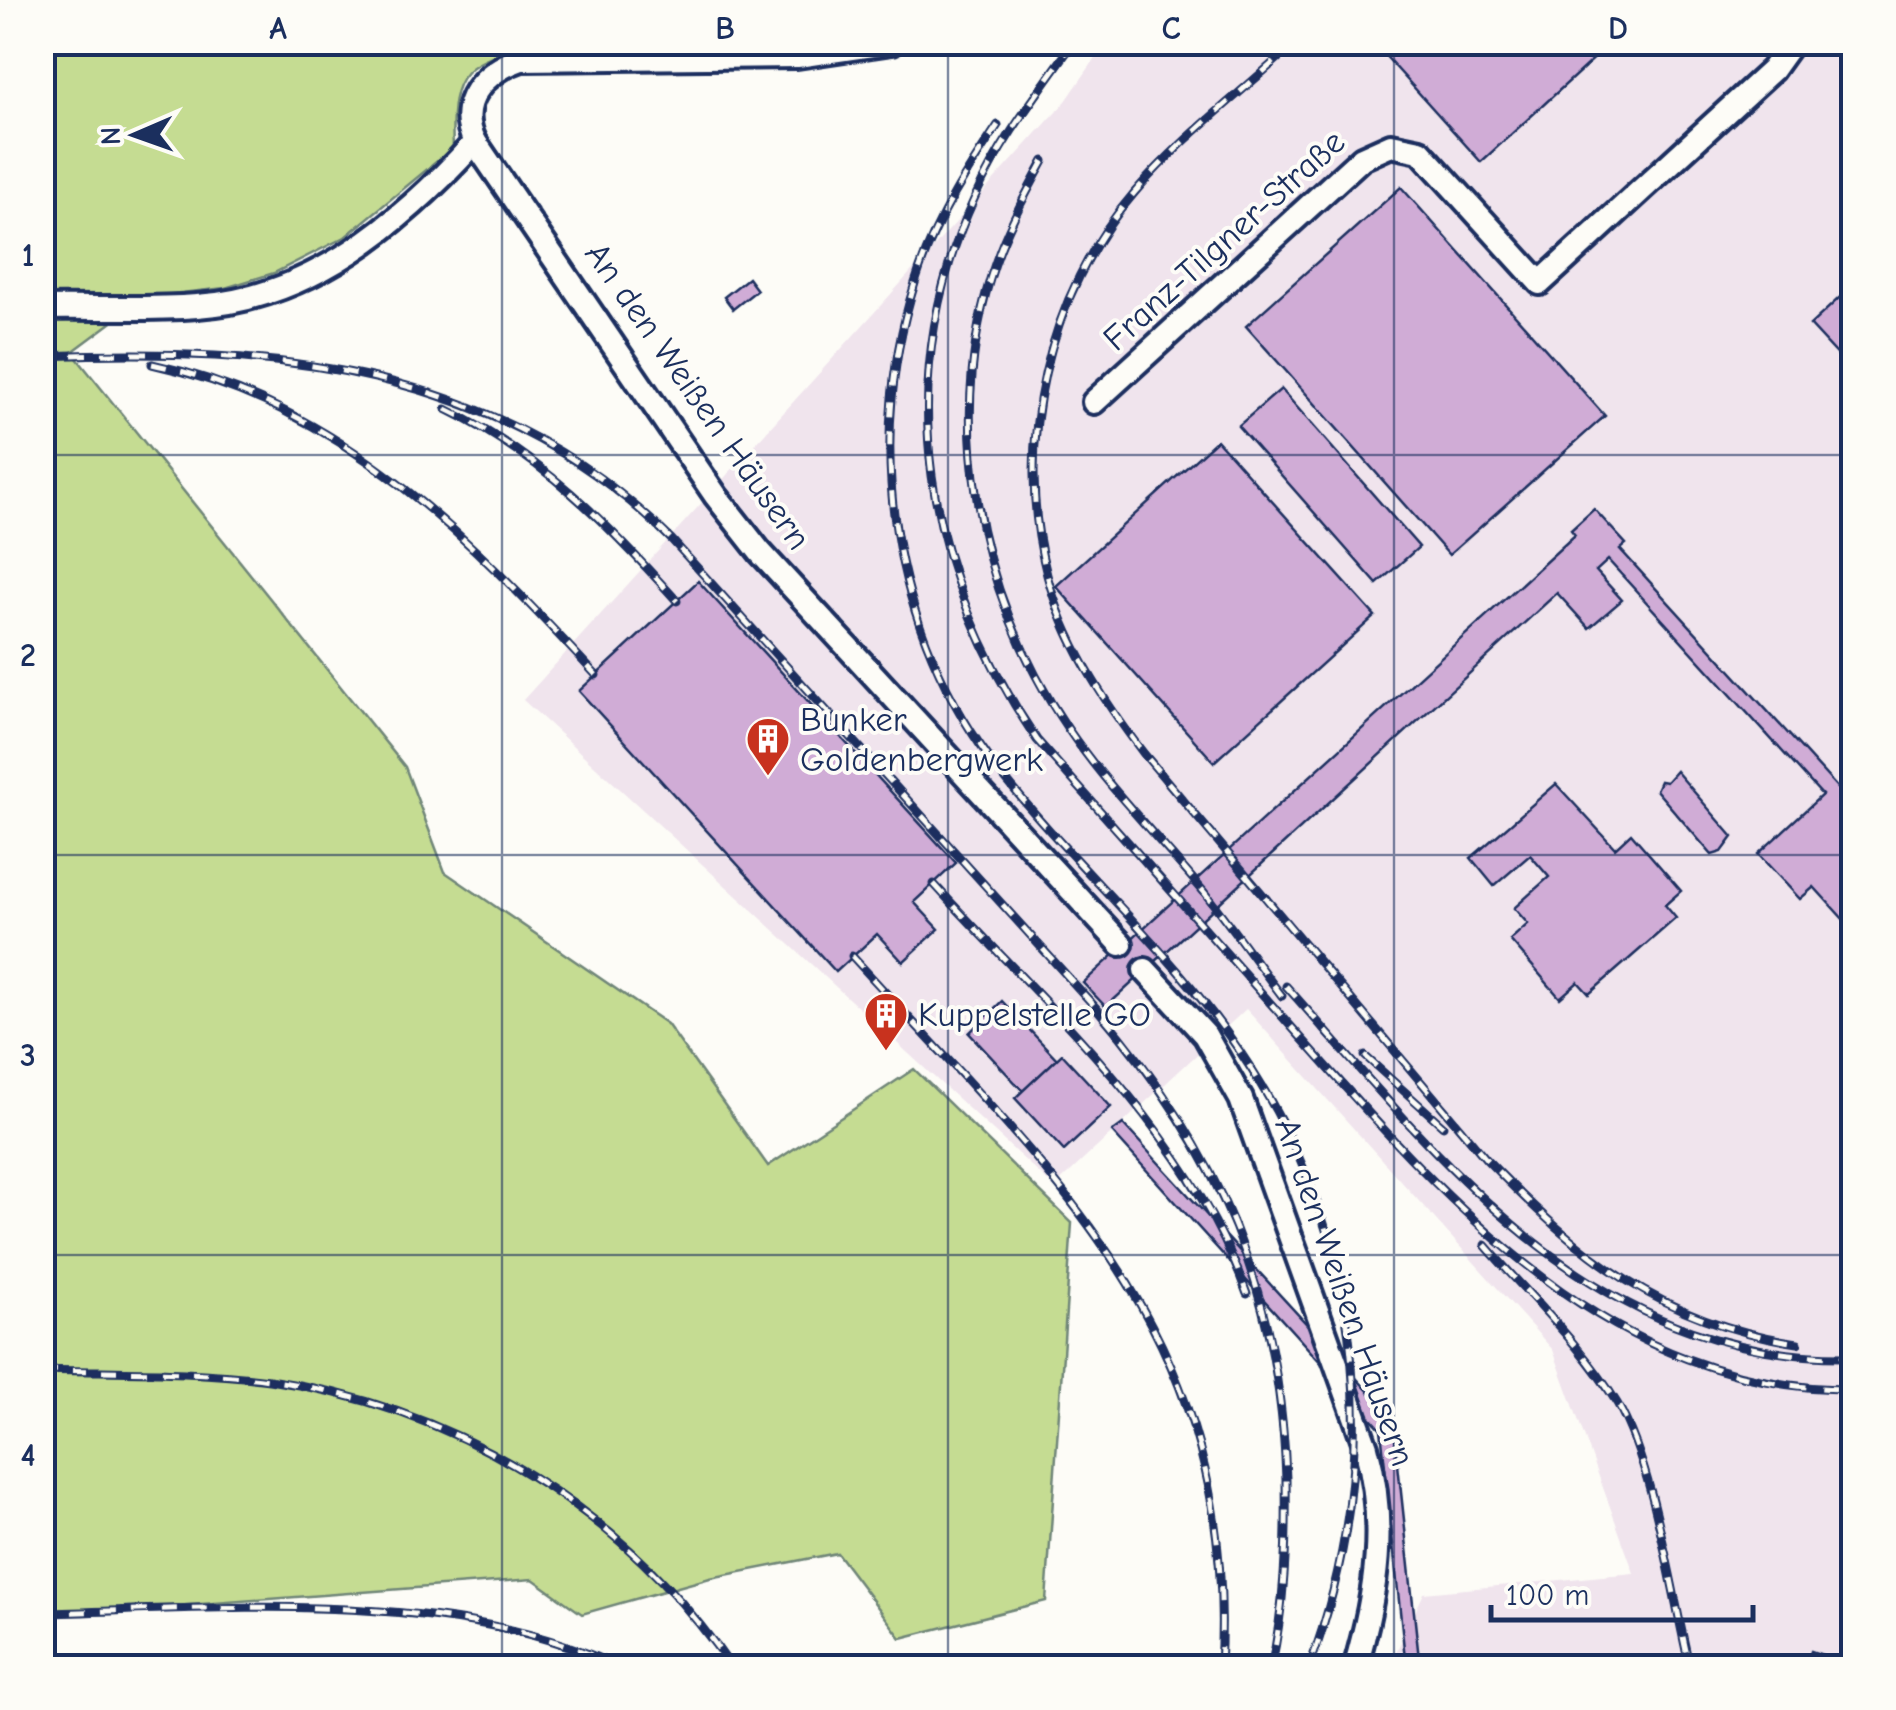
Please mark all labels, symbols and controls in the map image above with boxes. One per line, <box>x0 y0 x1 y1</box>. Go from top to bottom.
text: A <box>269 10 287 47</box>
text: B <box>715 10 735 47</box>
text: C <box>1161 10 1181 47</box>
text: D <box>1608 10 1628 47</box>
north arrow <box>85 85 185 185</box>
street label: Franz-Tilgner-Straße <box>1095 121 1353 359</box>
text: N <box>95 126 127 146</box>
street label: An den Weißen Häusern <box>576 235 820 557</box>
text: 1 <box>22 237 34 274</box>
text: 2 <box>20 637 36 674</box>
place label: Bunker Goldenbergwerk <box>800 699 1043 780</box>
building icon: Bunker Goldenbergwerk <box>745 716 791 777</box>
building icon: Kuppelstelle GO <box>863 991 909 1052</box>
place label: Kuppelstelle GO <box>918 994 1151 1035</box>
text: 3 <box>20 1037 36 1074</box>
street label: An den Weißen Häusern <box>1266 1113 1424 1471</box>
text: 4 <box>20 1437 36 1474</box>
scale bar <box>1491 1560 1754 1622</box>
text: 100 m <box>1506 1578 1589 1613</box>

